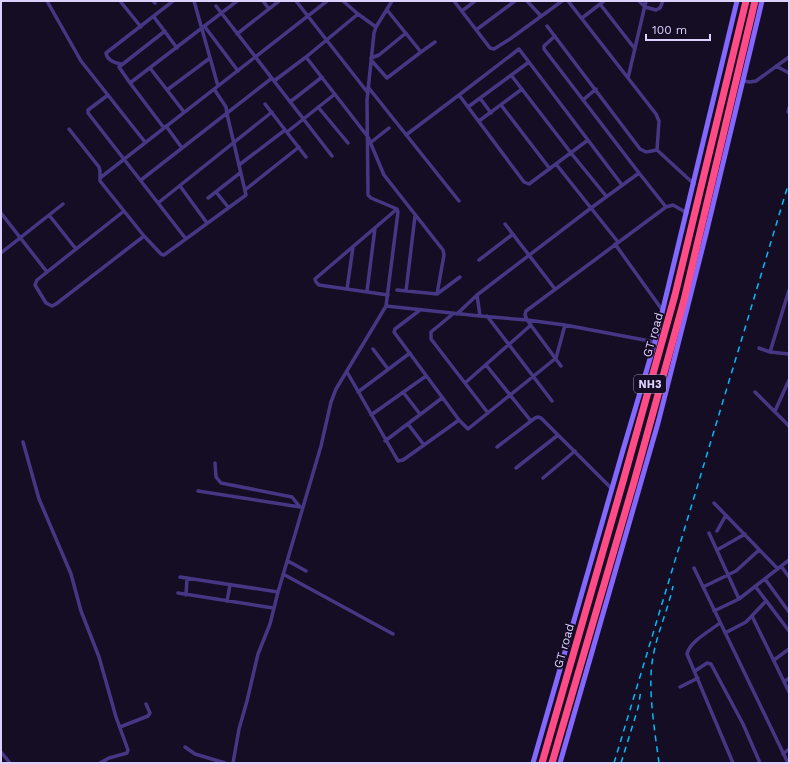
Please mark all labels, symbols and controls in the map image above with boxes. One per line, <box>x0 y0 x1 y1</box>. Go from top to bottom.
scale bar <box>646 16 710 42</box>
text: 100 m <box>652 23 687 37</box>
street label: GT road <box>640 311 666 359</box>
road number: NH3 <box>634 375 666 393</box>
street label: GT road <box>551 622 577 670</box>

